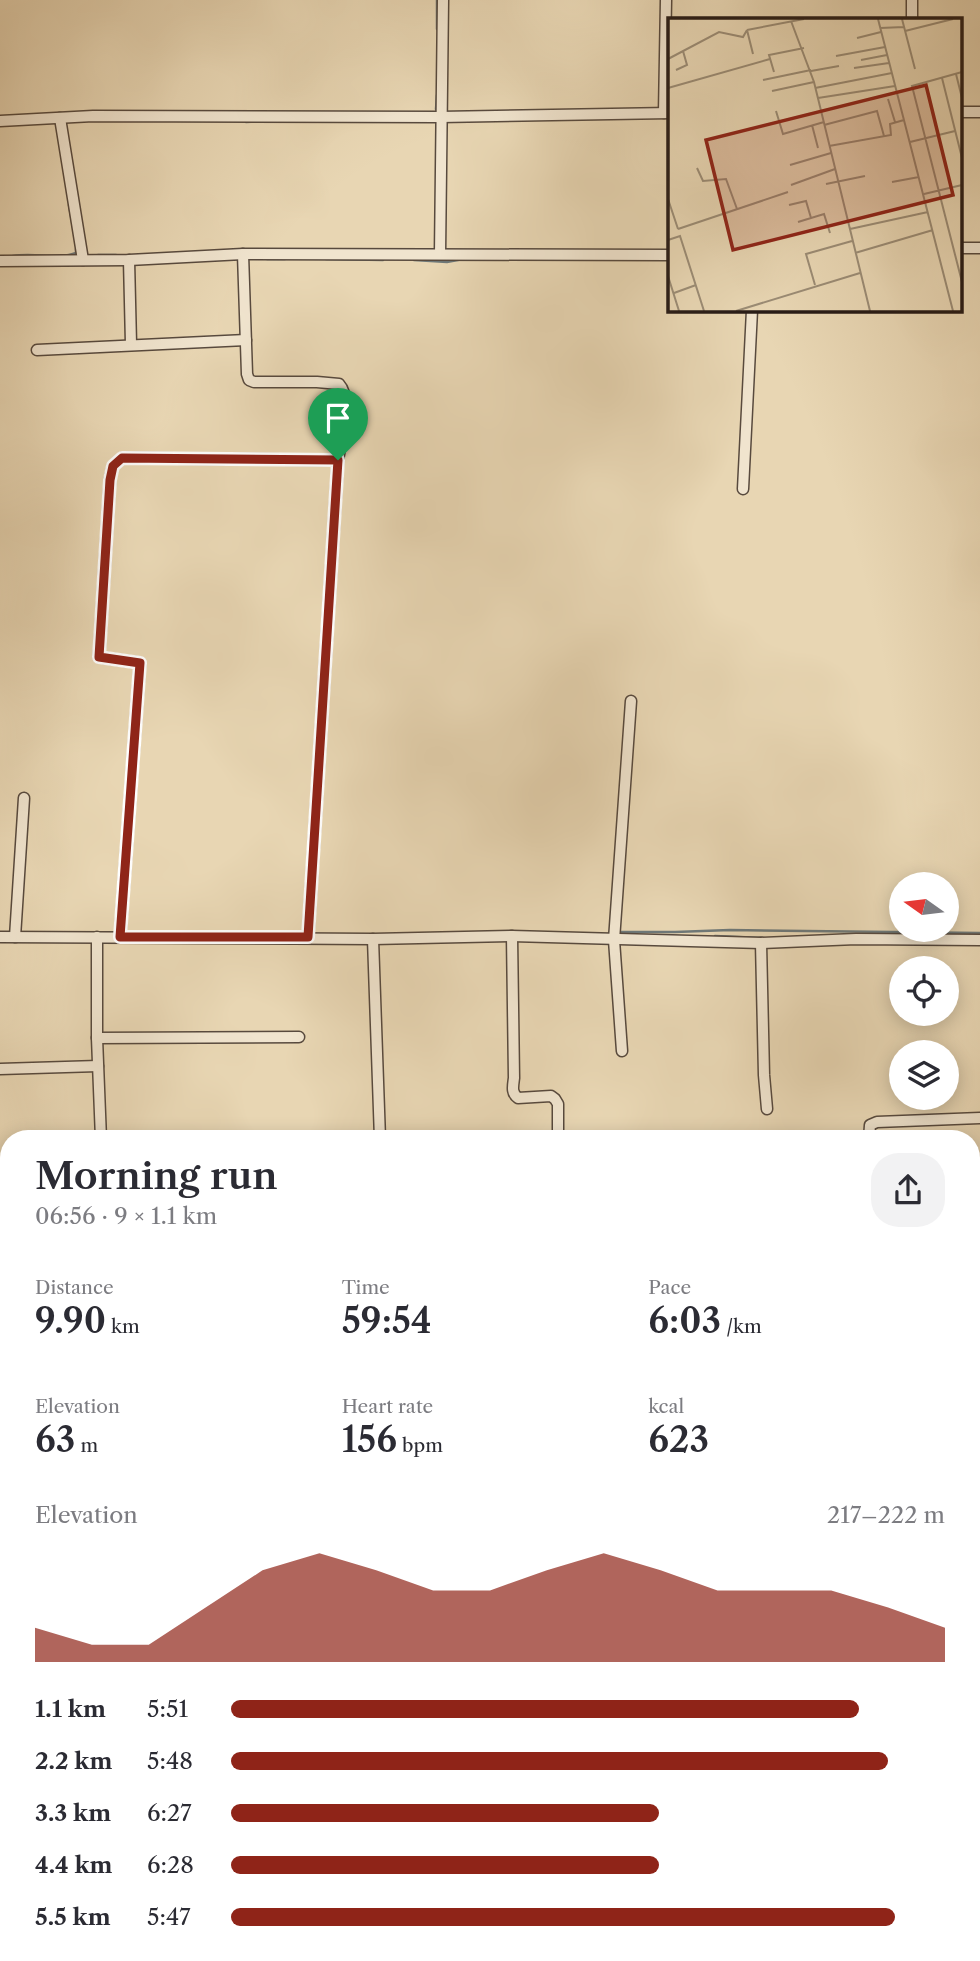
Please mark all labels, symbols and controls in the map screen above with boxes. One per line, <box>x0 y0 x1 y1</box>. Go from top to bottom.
inset map <box>668 18 962 312</box>
pin <box>308 388 368 460</box>
icon: arrive <box>319 399 357 437</box>
north arrow <box>889 872 959 942</box>
map controls <box>889 872 959 1110</box>
button: locate <box>889 956 959 1026</box>
button: layers <box>889 1040 959 1110</box>
text: Morning run <box>35 1152 278 1199</box>
button: share <box>871 1153 945 1227</box>
text: 06:56 · 9 × 1.1 km <box>35 1202 217 1230</box>
text: Distance <box>35 1276 114 1299</box>
text: Time <box>342 1276 390 1299</box>
text: Pace <box>648 1276 691 1299</box>
text: 9.90 <box>35 1299 106 1342</box>
text: 59:54 <box>342 1299 432 1342</box>
text: 6:03 <box>648 1299 721 1342</box>
text: km <box>106 1315 140 1338</box>
text: /km <box>721 1315 762 1338</box>
text: Elevation <box>35 1395 120 1418</box>
text: Heart rate <box>342 1395 433 1418</box>
text: kcal <box>648 1395 684 1418</box>
text: 63 <box>35 1418 75 1461</box>
text: 156 <box>342 1418 397 1461</box>
text: 623 <box>648 1418 709 1461</box>
text: m <box>75 1434 98 1457</box>
text: bpm <box>397 1434 443 1457</box>
text: Elevation <box>35 1501 138 1529</box>
text: 217–222 m <box>827 1501 945 1529</box>
text: 1.1 km <box>35 1695 106 1723</box>
text: 5:51 <box>147 1695 188 1723</box>
text: 2.2 km <box>35 1747 112 1775</box>
text: 5:48 <box>147 1747 193 1775</box>
text: 3.3 km <box>35 1799 111 1827</box>
text: 6:27 <box>147 1799 191 1827</box>
text: 4.4 km <box>35 1851 112 1879</box>
text: 6:28 <box>147 1851 194 1879</box>
text: 5.5 km <box>35 1903 111 1931</box>
text: 5:47 <box>147 1903 191 1931</box>

